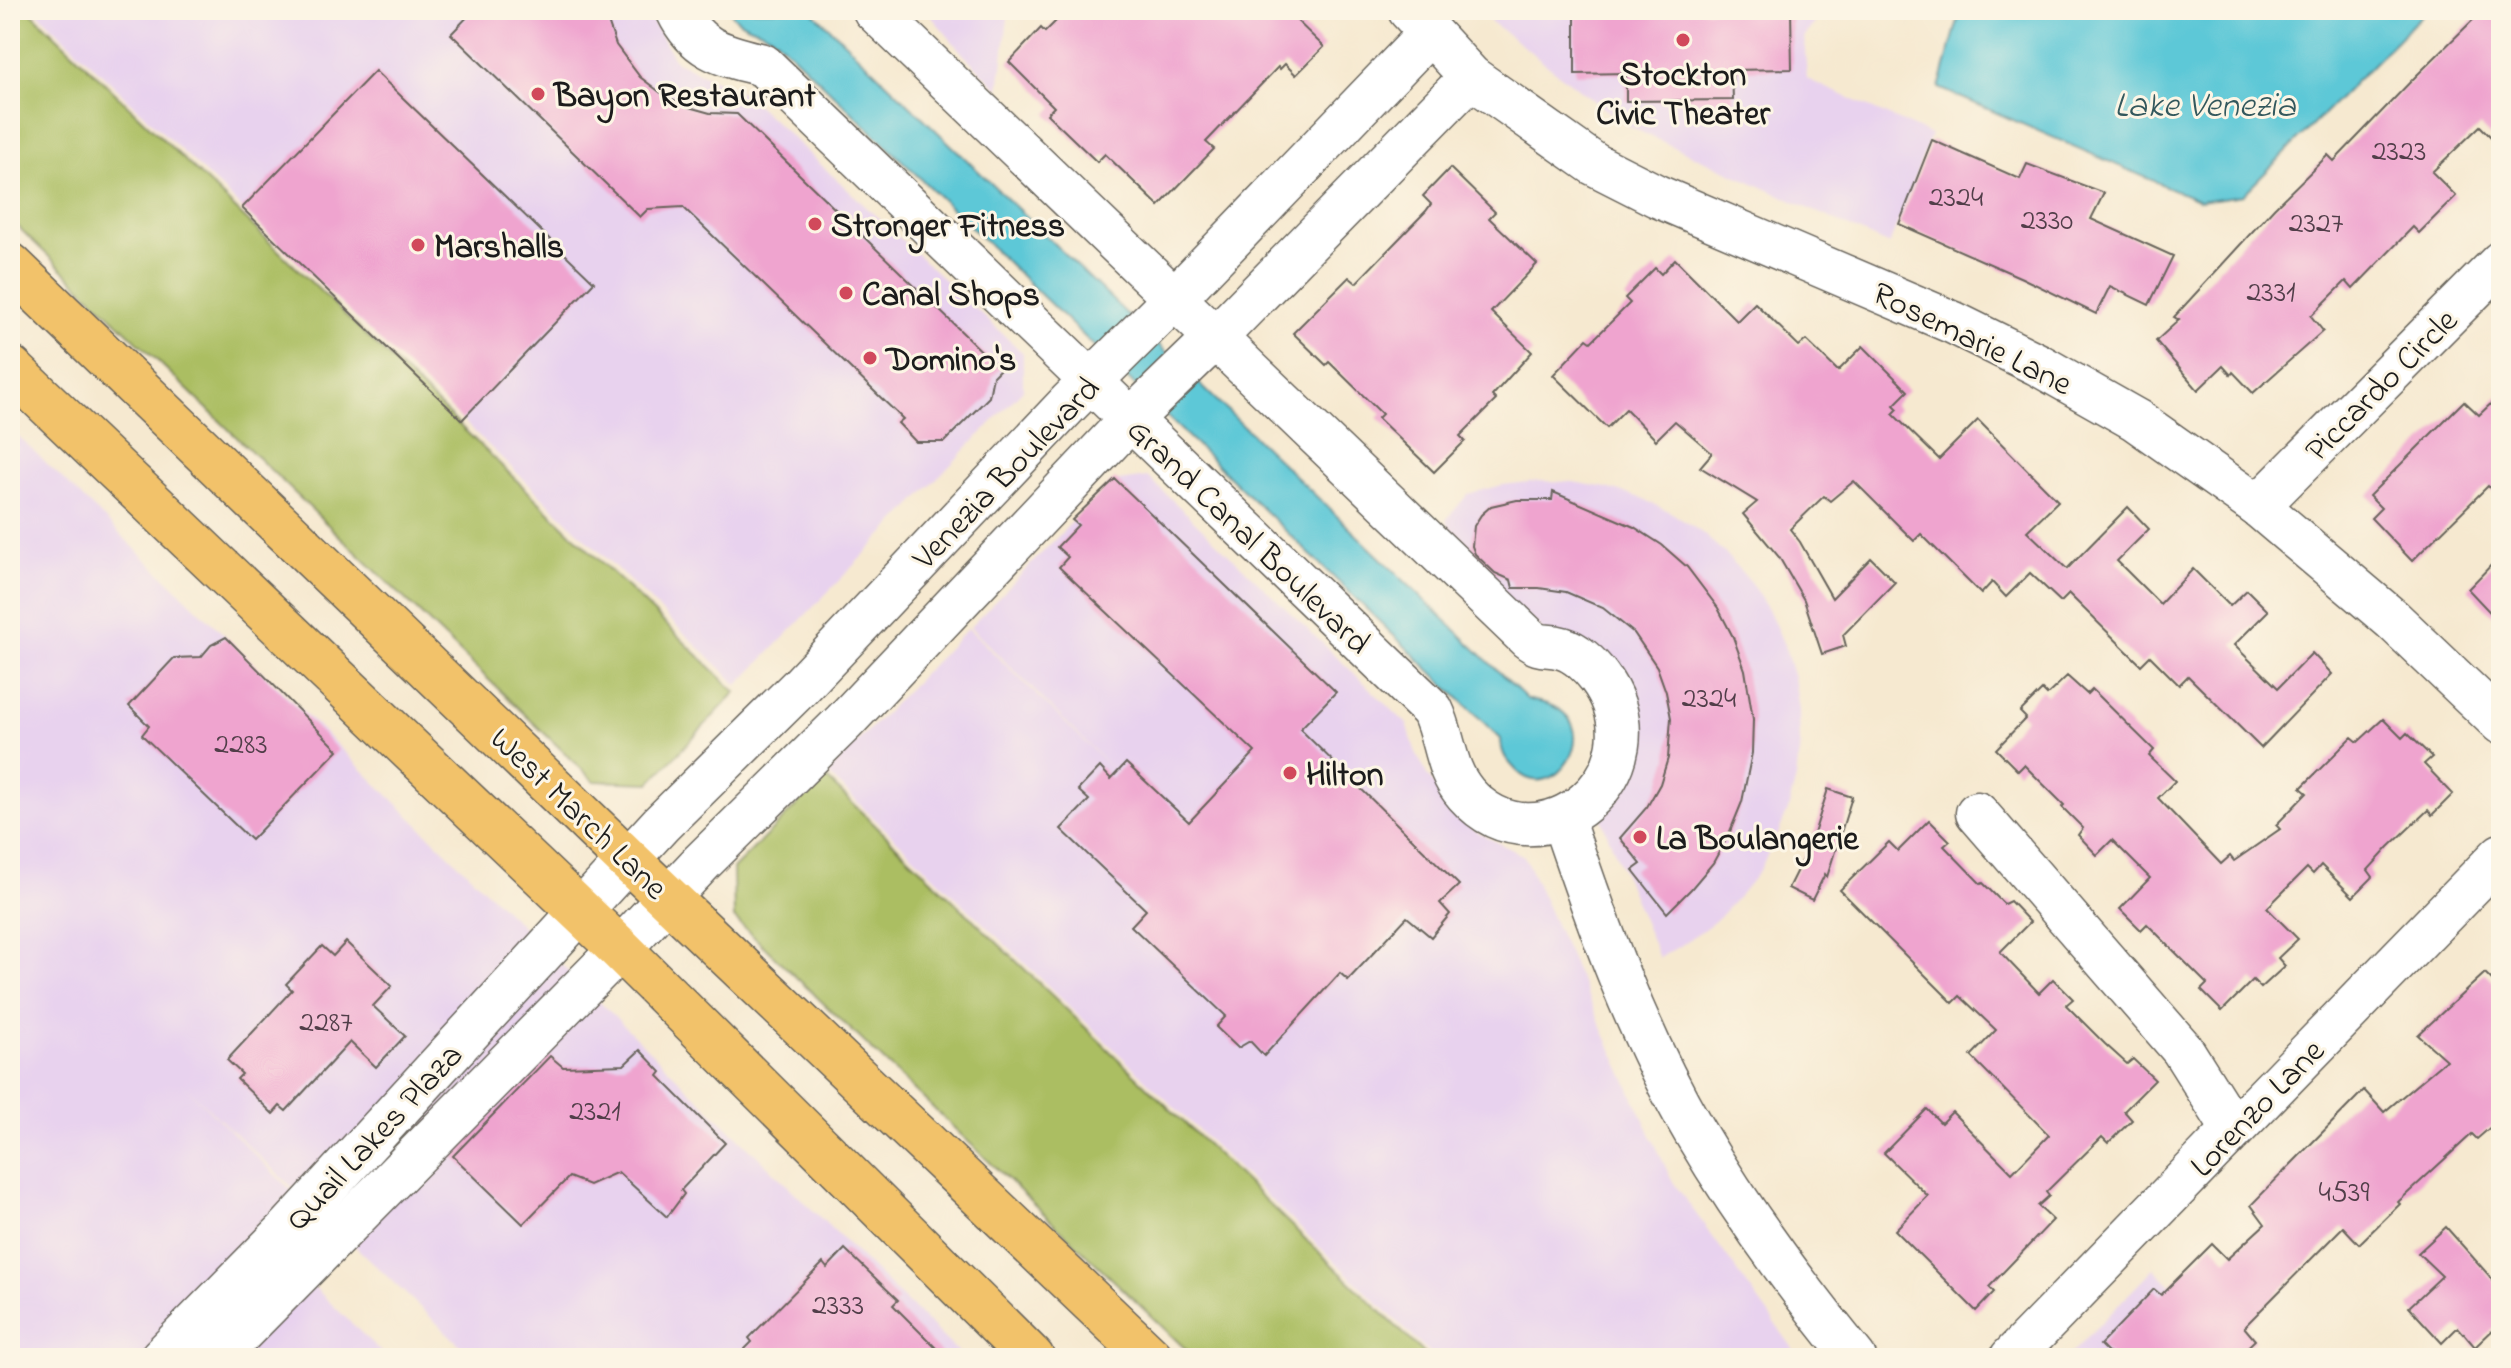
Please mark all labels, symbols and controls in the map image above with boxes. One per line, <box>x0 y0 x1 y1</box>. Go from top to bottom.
marker: Stockton Civic Theater <box>1674 31 1692 49</box>
place label: Stockton Civic Theater <box>1596 52 1771 141</box>
place label: Bayon Restaurant <box>552 73 816 124</box>
water label: Lake Venezia <box>2114 81 2296 134</box>
marker: Bayon Restaurant <box>529 85 547 103</box>
house number: 2323 <box>2372 131 2426 175</box>
house number: 2324 <box>1929 177 1983 221</box>
house number: 2330 <box>2021 200 2073 244</box>
place label: Stronger Fitness <box>831 203 1065 254</box>
house number: 2327 <box>2289 203 2343 247</box>
marker: Stronger Fitness <box>806 215 824 233</box>
place label: Marshalls <box>434 224 564 274</box>
marker: Marshalls <box>409 236 427 254</box>
street label: Rosemarie Lane <box>1863 271 2080 411</box>
place label: Canal Shops <box>862 272 1040 322</box>
house number: 2331 <box>2246 272 2296 316</box>
marker: Canal Shops <box>837 284 855 302</box>
street label: Piccardo Circle <box>2295 298 2472 475</box>
place label: Domino's <box>884 337 1016 387</box>
marker: Domino's <box>861 349 879 367</box>
street label: Venezia Boulevard <box>902 367 1114 584</box>
street label: Grand Canal Boulevard <box>1114 408 1381 668</box>
house number: 2324 <box>1682 678 1736 722</box>
street label: West March Lane <box>477 717 678 914</box>
house number: 2283 <box>214 724 268 768</box>
place label: Hilton <box>1306 752 1383 802</box>
marker: Hilton <box>1281 764 1299 782</box>
place label: La Boulangerie <box>1656 816 1859 867</box>
marker: La Boulangerie <box>1631 828 1649 846</box>
house number: 2287 <box>299 1002 353 1046</box>
street label: Lorenzo Lane <box>2180 1029 2339 1191</box>
street label: Quail Lakes Plaza <box>275 1034 476 1244</box>
house number: 2321 <box>569 1091 621 1135</box>
house number: 4539 <box>2319 1172 2369 1216</box>
house number: 2333 <box>812 1285 864 1329</box>

